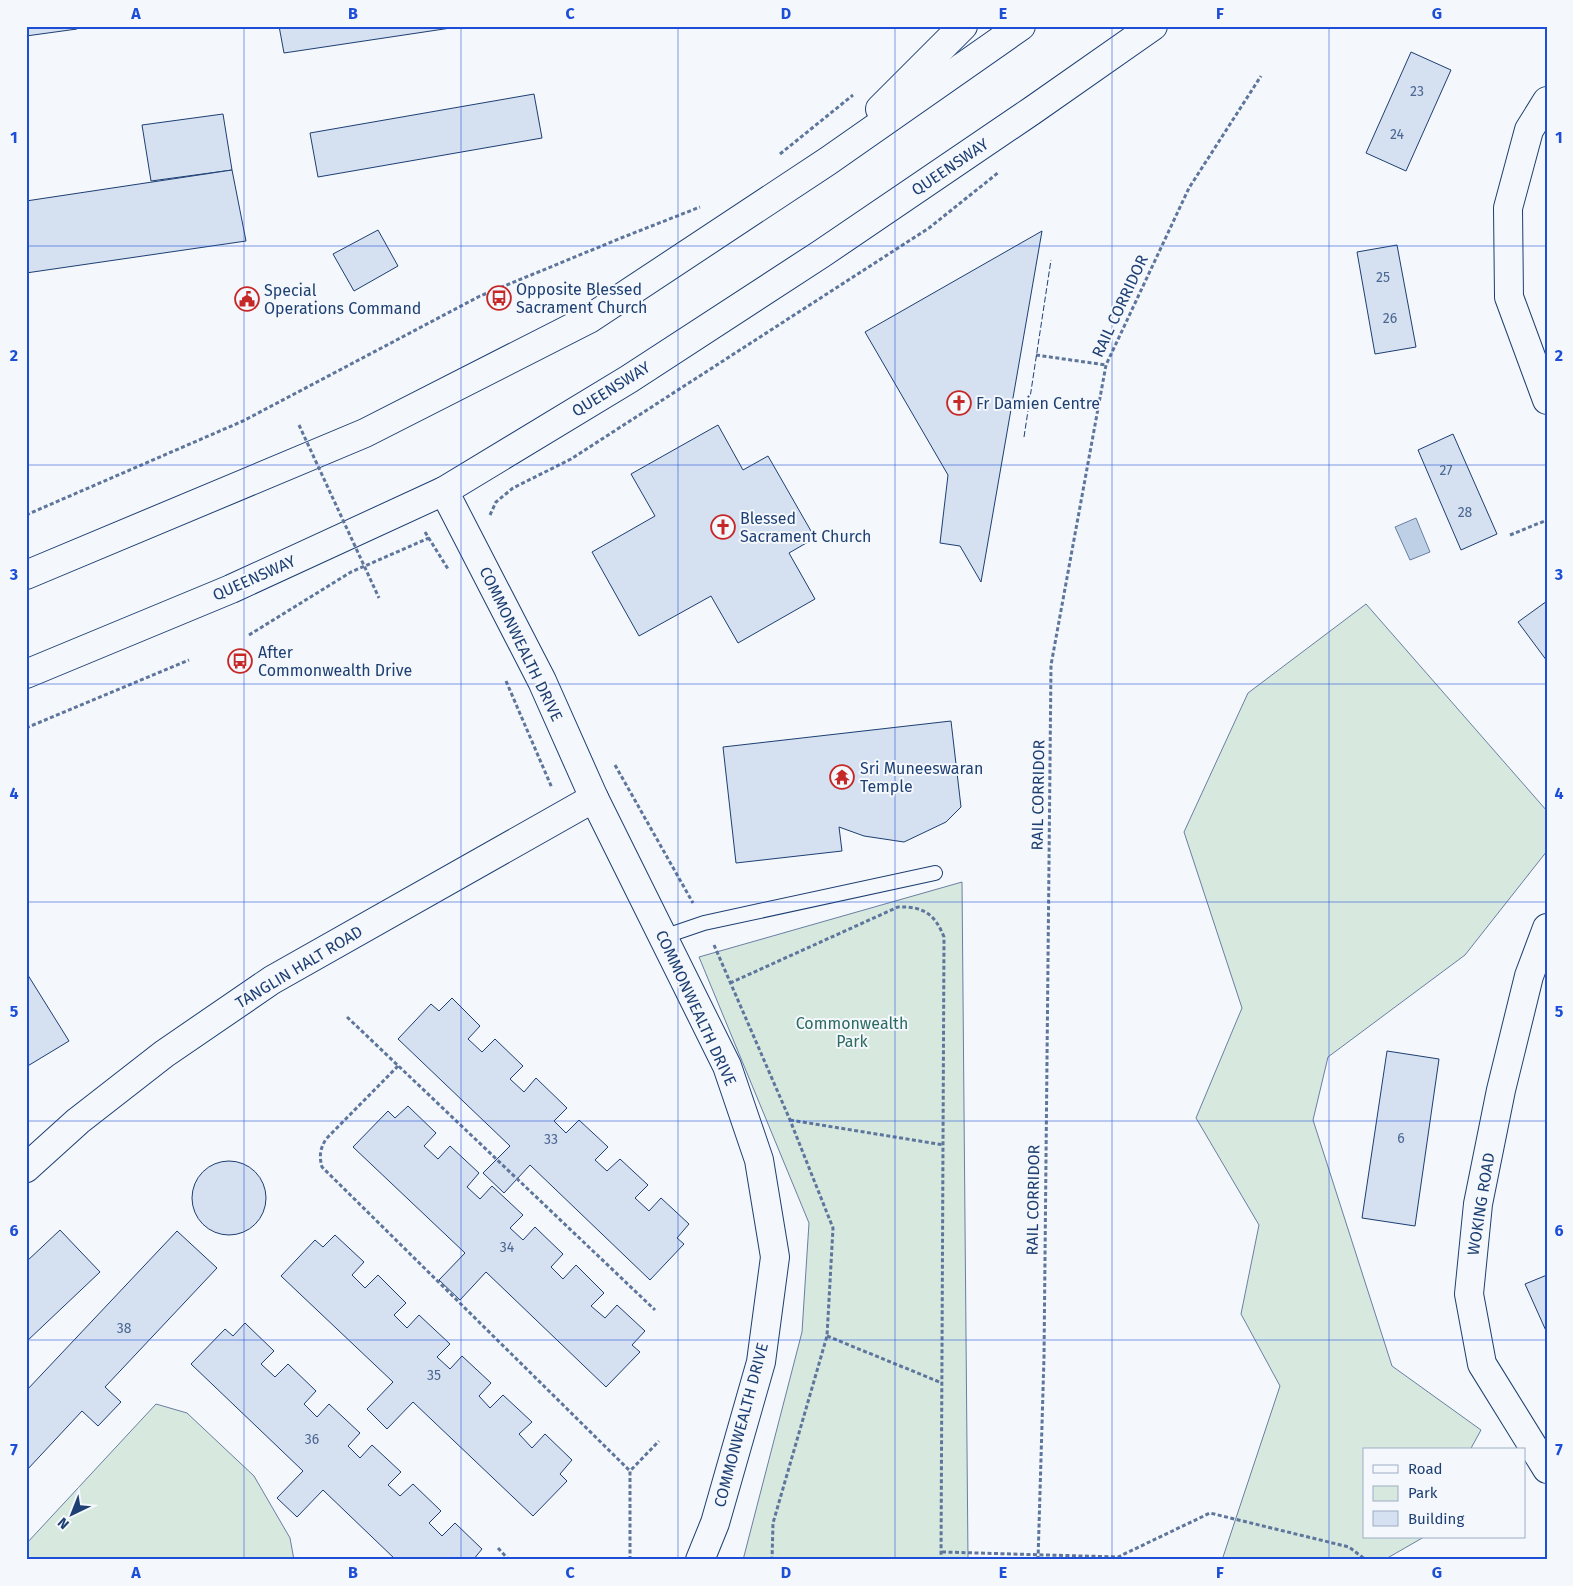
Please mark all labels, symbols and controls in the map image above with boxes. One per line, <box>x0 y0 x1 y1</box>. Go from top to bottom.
text: A <box>130 4 141 23</box>
text: B <box>348 4 358 23</box>
text: C <box>565 4 575 23</box>
text: D <box>781 4 791 23</box>
text: E <box>999 4 1007 23</box>
text: F <box>1216 4 1224 23</box>
text: G <box>1432 4 1442 23</box>
house number: 23 <box>1410 83 1424 100</box>
house number: 24 <box>1390 126 1405 143</box>
text: 1 <box>10 128 18 147</box>
text: 1 <box>1555 128 1563 147</box>
street label: QUEENSWAY <box>908 134 992 200</box>
street label: RAIL CORRIDOR <box>1088 252 1152 360</box>
house number: 25 <box>1376 269 1390 286</box>
place label: Opposite Blessed Sacrament Church <box>516 280 647 317</box>
place label: Special Operations Command <box>264 281 421 318</box>
bus stop icon: Opposite Blessed Sacrament Church <box>486 285 512 311</box>
public building icon: Special Operations Command <box>234 286 260 312</box>
house number: 26 <box>1383 310 1397 327</box>
text: 2 <box>10 346 18 365</box>
text: 2 <box>1555 346 1563 365</box>
street label: QUEENSWAY <box>568 357 654 421</box>
church icon: Fr Damien Centre <box>946 390 972 416</box>
place label: Fr Damien Centre <box>976 394 1100 413</box>
house number: 27 <box>1439 462 1453 479</box>
house number: 28 <box>1458 504 1473 521</box>
place label: Blessed Sacrament Church <box>740 509 871 546</box>
church icon: Blessed Sacrament Church <box>710 514 736 540</box>
street label: QUEENSWAY <box>210 551 299 605</box>
street label: COMMONWEALTH DRIVE <box>475 564 567 724</box>
text: 3 <box>9 565 18 584</box>
text: 3 <box>1554 565 1563 584</box>
place label: After Commonwealth Drive <box>258 643 412 680</box>
bus stop icon: After Commonwealth Drive <box>227 648 253 674</box>
street label: RAIL CORRIDOR <box>1028 739 1048 850</box>
place label: Sri Muneeswaran Temple <box>860 759 983 796</box>
temple icon: Sri Muneeswaran Temple <box>829 764 855 790</box>
text: 4 <box>9 784 19 803</box>
text: 4 <box>1554 784 1564 803</box>
street label: TANGLIN HALT ROAD <box>232 922 366 1012</box>
street label: COMMONWEALTH DRIVE <box>652 927 740 1089</box>
text: 5 <box>10 1002 19 1021</box>
text: 5 <box>1555 1002 1564 1021</box>
park label: Commonwealth Park <box>796 1014 908 1051</box>
house number: 6 <box>1397 1130 1405 1147</box>
house number: 33 <box>544 1131 558 1148</box>
street label: RAIL CORRIDOR <box>1023 1144 1043 1255</box>
street label: WOKING ROAD <box>1464 1151 1498 1257</box>
text: 6 <box>9 1221 19 1240</box>
text: 6 <box>1554 1221 1564 1240</box>
house number: 34 <box>500 1239 515 1256</box>
house number: 38 <box>117 1320 132 1337</box>
street label: COMMONWEALTH DRIVE <box>710 1341 772 1509</box>
house number: 35 <box>427 1367 441 1384</box>
house number: 36 <box>305 1431 319 1448</box>
text: 7 <box>10 1440 18 1459</box>
text: 7 <box>1555 1440 1563 1459</box>
legend <box>1363 1448 1526 1538</box>
text: Road <box>1408 1460 1443 1478</box>
text: Park <box>1408 1484 1438 1502</box>
north arrow <box>48 1488 98 1538</box>
text: Building <box>1408 1510 1464 1528</box>
text: N <box>54 1514 73 1533</box>
text: A <box>130 1563 141 1582</box>
text: B <box>348 1563 358 1582</box>
text: C <box>565 1563 575 1582</box>
text: D <box>781 1563 791 1582</box>
text: E <box>999 1563 1007 1582</box>
text: F <box>1216 1563 1224 1582</box>
text: G <box>1432 1563 1442 1582</box>

